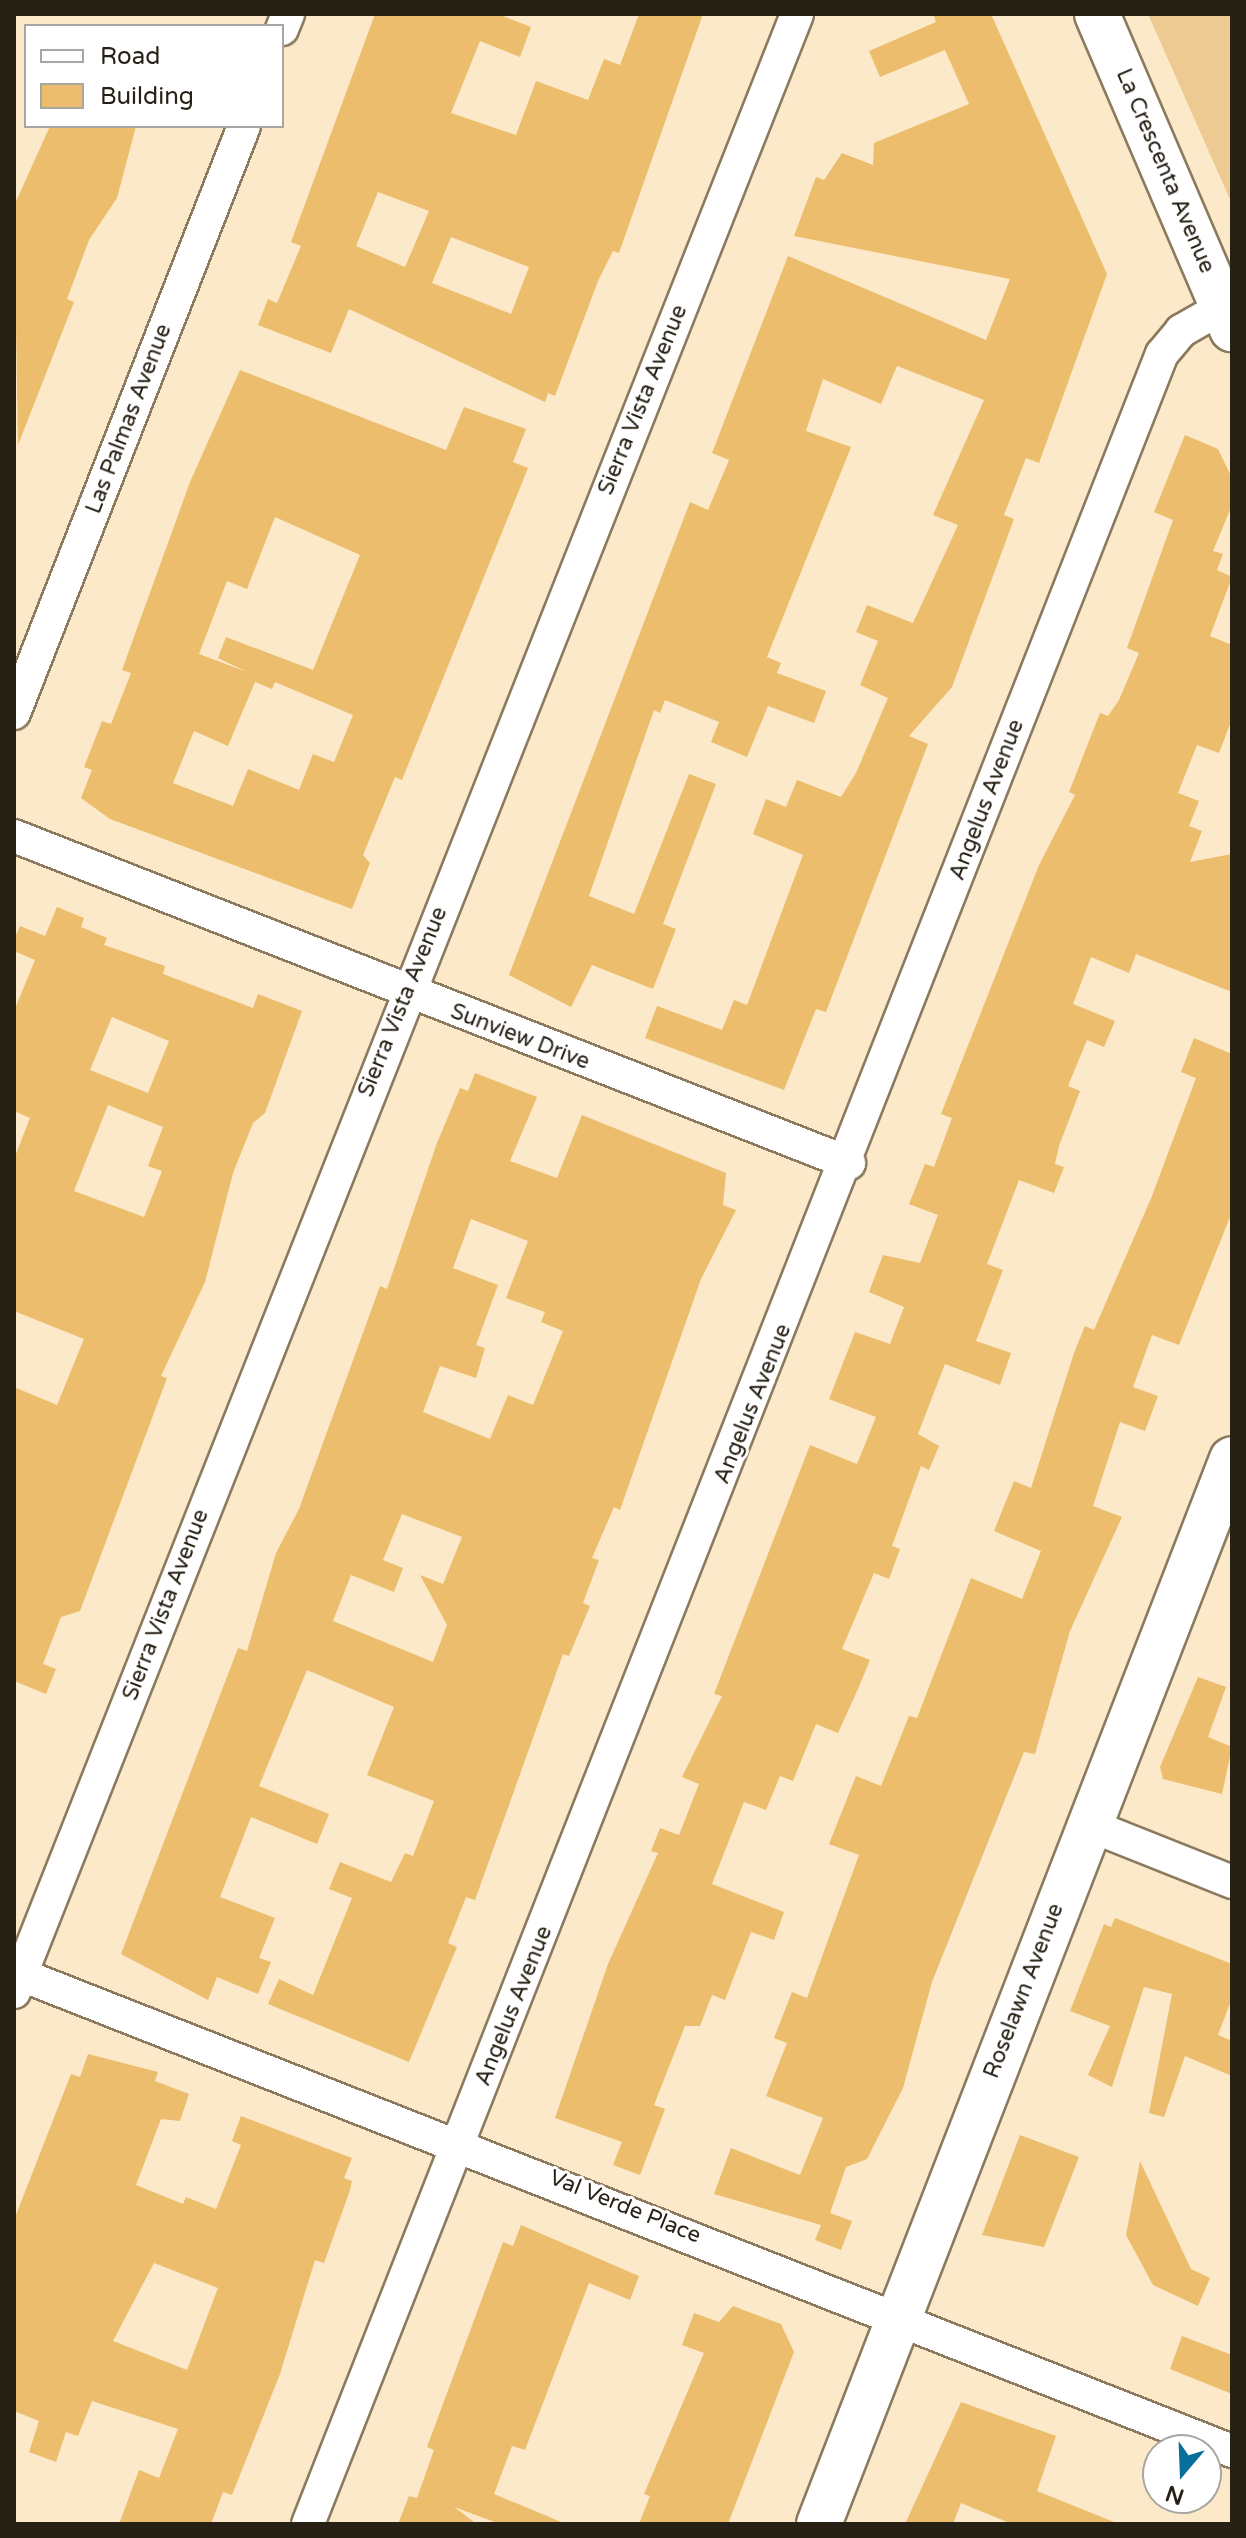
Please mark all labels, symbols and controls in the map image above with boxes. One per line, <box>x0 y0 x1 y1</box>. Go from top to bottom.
legend <box>24 24 284 128</box>
text: Road <box>100 42 160 71</box>
street label: La Crescenta Avenue <box>1110 65 1220 277</box>
text: Building <box>100 82 194 111</box>
street label: Sierra Vista Avenue <box>593 301 693 499</box>
street label: Las Palmas Avenue <box>81 320 177 518</box>
street label: Angelus Avenue <box>944 716 1030 884</box>
street label: Sierra Vista Avenue <box>353 903 453 1101</box>
street label: Sunview Drive <box>447 998 593 1076</box>
street label: Angelus Avenue <box>709 1320 797 1488</box>
street label: Sierra Vista Avenue <box>117 1506 215 1704</box>
street label: Roselawn Avenue <box>979 1900 1069 2082</box>
street label: Angelus Avenue <box>470 1922 558 2090</box>
street label: Val Verde Place <box>545 2165 705 2249</box>
north arrow <box>1142 2434 1222 2514</box>
text: N <box>1162 2480 1187 2510</box>

